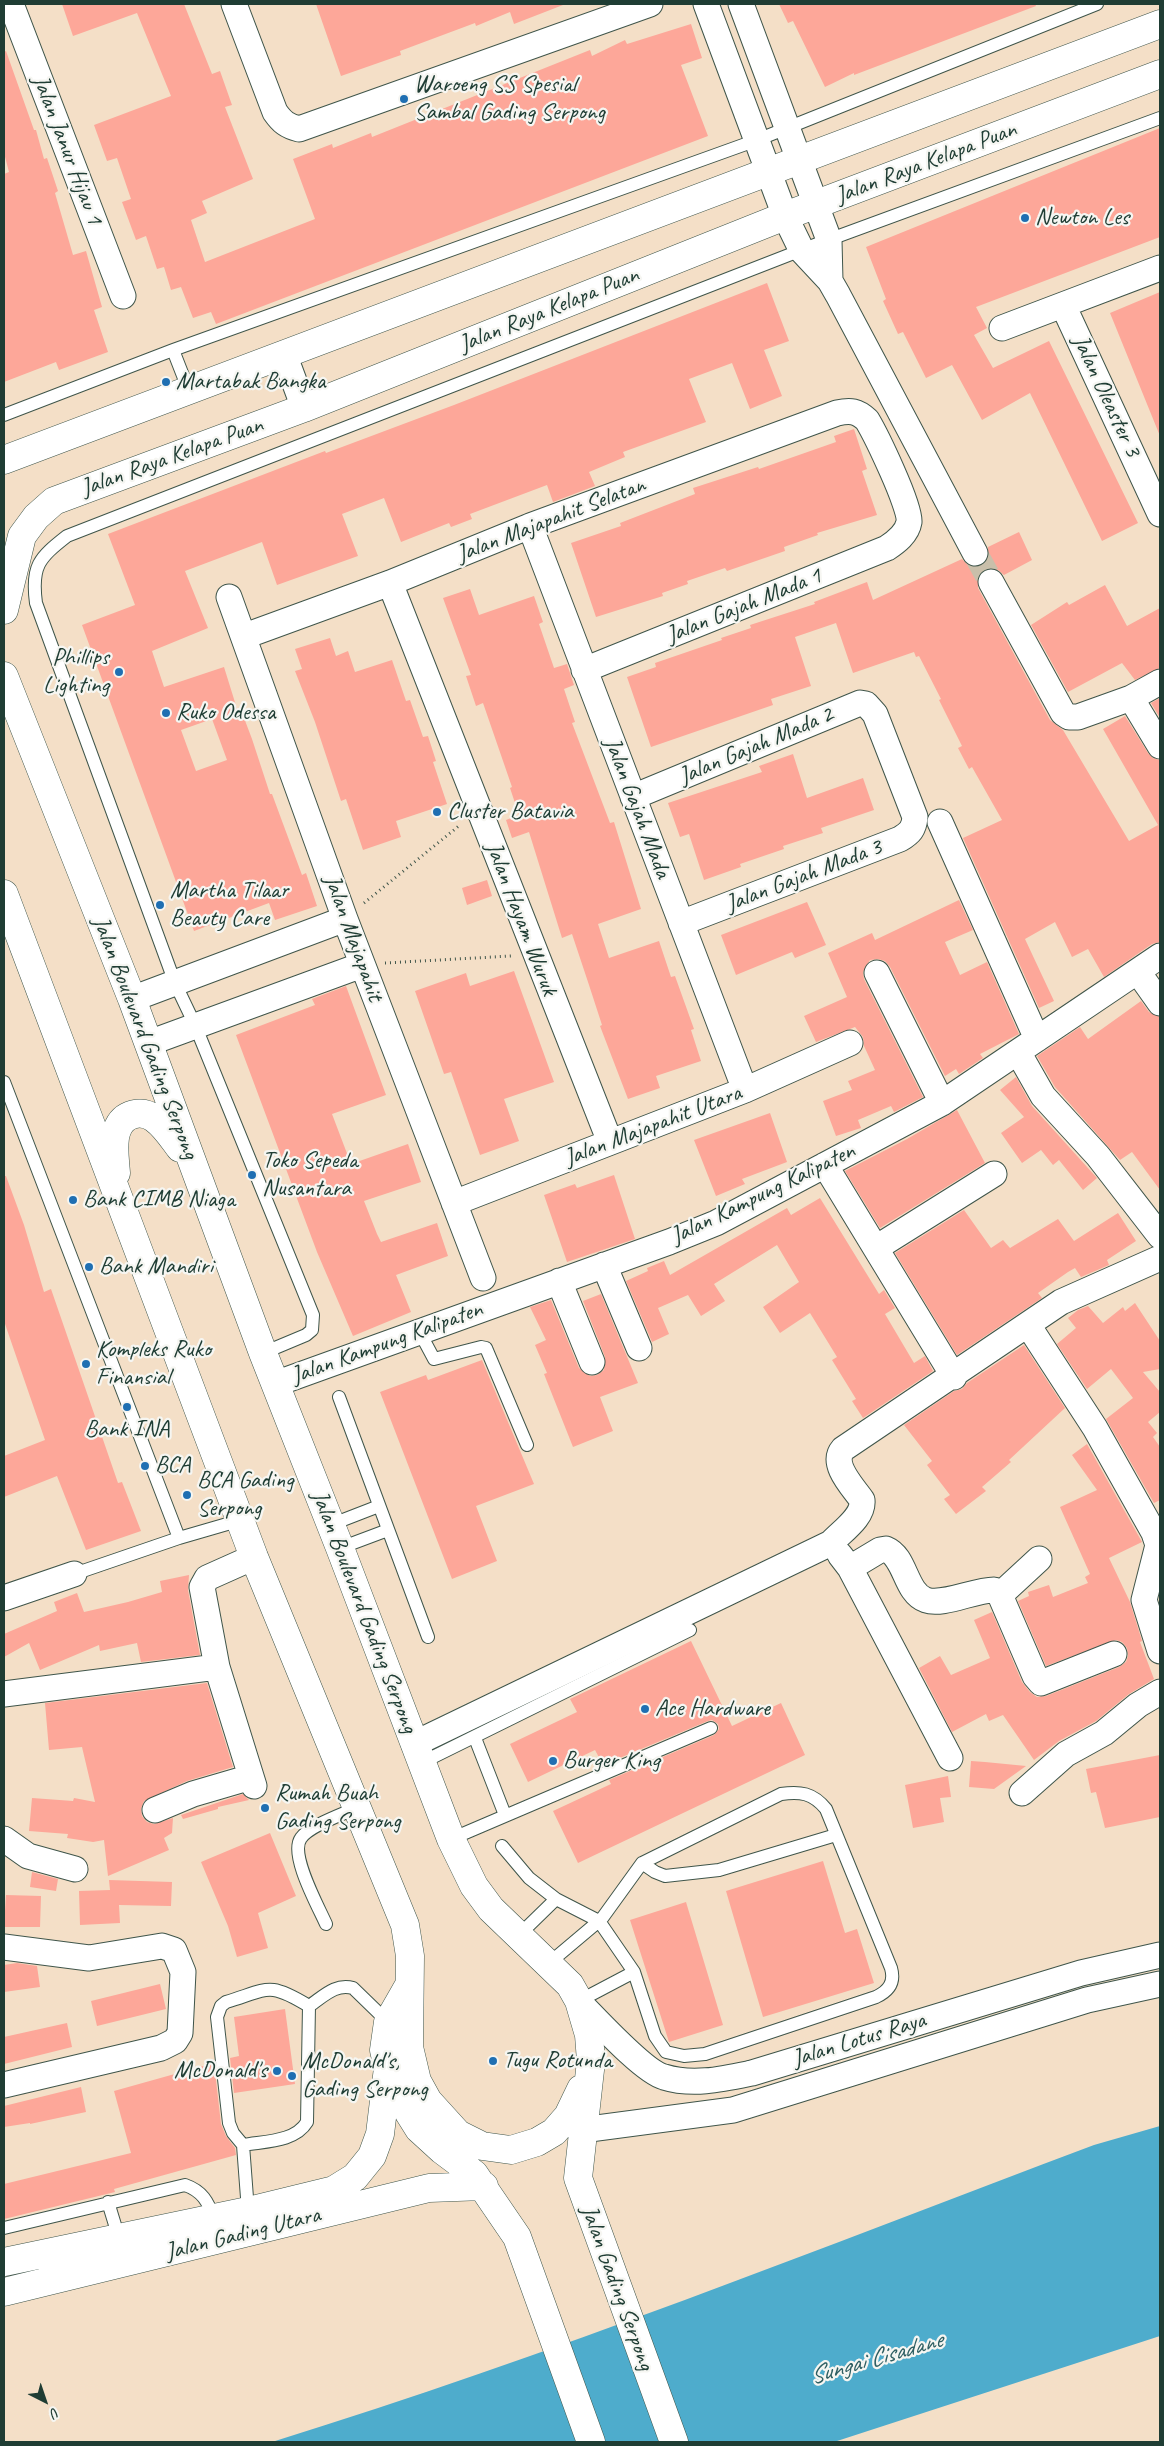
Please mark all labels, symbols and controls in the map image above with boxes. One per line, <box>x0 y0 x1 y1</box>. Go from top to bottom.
street label: Jalan Janur Hijau 1 <box>25 71 109 229</box>
place label: Waroeng SS Spesial Sambal Gading Serpong <box>414 71 605 127</box>
marker: Waroeng SS Spesial Sambal Gading Serpong <box>398 93 410 105</box>
street label: Jalan Raya Kelapa Puan <box>832 115 1020 211</box>
place label: Newton Les <box>1035 204 1129 232</box>
marker: Newton Les <box>1019 212 1031 224</box>
street label: Jalan Raya Kelapa Puan <box>455 261 643 359</box>
street label: Jalan Oleaster 3 <box>1065 331 1147 461</box>
place label: Martabak Bangka <box>176 368 325 396</box>
marker: Martabak Bangka <box>160 376 172 388</box>
street label: Jalan Raya Kelapa Puan <box>77 411 267 503</box>
street label: Jalan Majapahit Selatan <box>453 471 649 569</box>
street label: Jalan Gajah Mada 1 <box>662 562 826 650</box>
place label: Phillips Lighting <box>43 644 109 700</box>
marker: Phillips Lighting <box>113 666 125 678</box>
place label: Ruko Odessa <box>176 699 275 727</box>
street label: Jalan Gajah Mada 2 <box>675 701 837 791</box>
marker: Ruko Odessa <box>160 707 172 719</box>
street label: Jalan Gajah Mada <box>597 734 677 882</box>
place label: Cluster Batavia <box>447 798 573 826</box>
marker: Cluster Batavia <box>431 806 443 818</box>
street label: Jalan Gajah Mada 3 <box>722 833 886 919</box>
street label: Jalan Hayam Wuruk <box>479 838 563 1000</box>
street label: Jalan Majapahit <box>317 871 389 1005</box>
place label: Martha Tilaar Beauty Care <box>170 877 288 933</box>
marker: Martha Tilaar Beauty Care <box>154 899 166 911</box>
street label: Jalan Boulevard Gading Serpong <box>85 913 205 1163</box>
street label: Jalan Majapahit Utara <box>560 1079 746 1173</box>
street label: Jalan Kampung Kalipaten <box>666 1137 860 1251</box>
place label: Toko Sepeda Nusantara <box>262 1147 357 1203</box>
marker: Toko Sepeda Nusantara <box>246 1169 258 1181</box>
place label: Bank CIMB Niaga <box>83 1186 235 1214</box>
marker: Bank CIMB Niaga <box>67 1194 79 1206</box>
place label: Bank Mandiri <box>99 1253 213 1281</box>
marker: Bank Mandiri <box>83 1261 95 1273</box>
street label: Jalan Kampung Kalipaten <box>287 1295 487 1391</box>
place label: Kompleks Ruko Finansial <box>96 1336 211 1392</box>
marker: Kompleks Ruko Finansial <box>80 1358 92 1370</box>
marker: Bank INA <box>121 1401 133 1413</box>
place label: Bank INA <box>85 1416 169 1444</box>
place label: BCA <box>155 1452 190 1480</box>
marker: BCA <box>139 1460 151 1472</box>
place label: BCA Gading Serpong <box>197 1467 294 1523</box>
street label: Jalan Boulevard Gading Serpong <box>304 1487 424 1737</box>
marker: BCA Gading Serpong <box>181 1489 193 1501</box>
place label: Ace Hardware <box>655 1695 770 1723</box>
marker: Ace Hardware <box>639 1703 651 1715</box>
place label: Burger King <box>563 1747 660 1775</box>
marker: Burger King <box>547 1755 559 1767</box>
place label: Rumah Buah Gading Serpong <box>275 1780 401 1836</box>
marker: Rumah Buah Gading Serpong <box>259 1802 271 1814</box>
street label: Jalan Lotus Raya <box>789 2006 929 2074</box>
place label: Tugu Rotunda <box>503 2047 612 2075</box>
place label: McDonald's, Gading Serpong <box>302 2048 428 2104</box>
marker: Tugu Rotunda <box>487 2055 499 2067</box>
place label: McDonald's <box>174 2057 267 2085</box>
marker: McDonald's <box>271 2065 283 2077</box>
marker: McDonald's, Gading Serpong <box>286 2070 298 2082</box>
street label: Jalan Gading Utara <box>163 2201 323 2267</box>
street label: Jalan Gading Serpong <box>574 2202 660 2374</box>
water label: Sungai Cisadane <box>806 2326 946 2392</box>
north arrow <box>20 2376 70 2426</box>
text: U <box>47 2404 63 2421</box>

